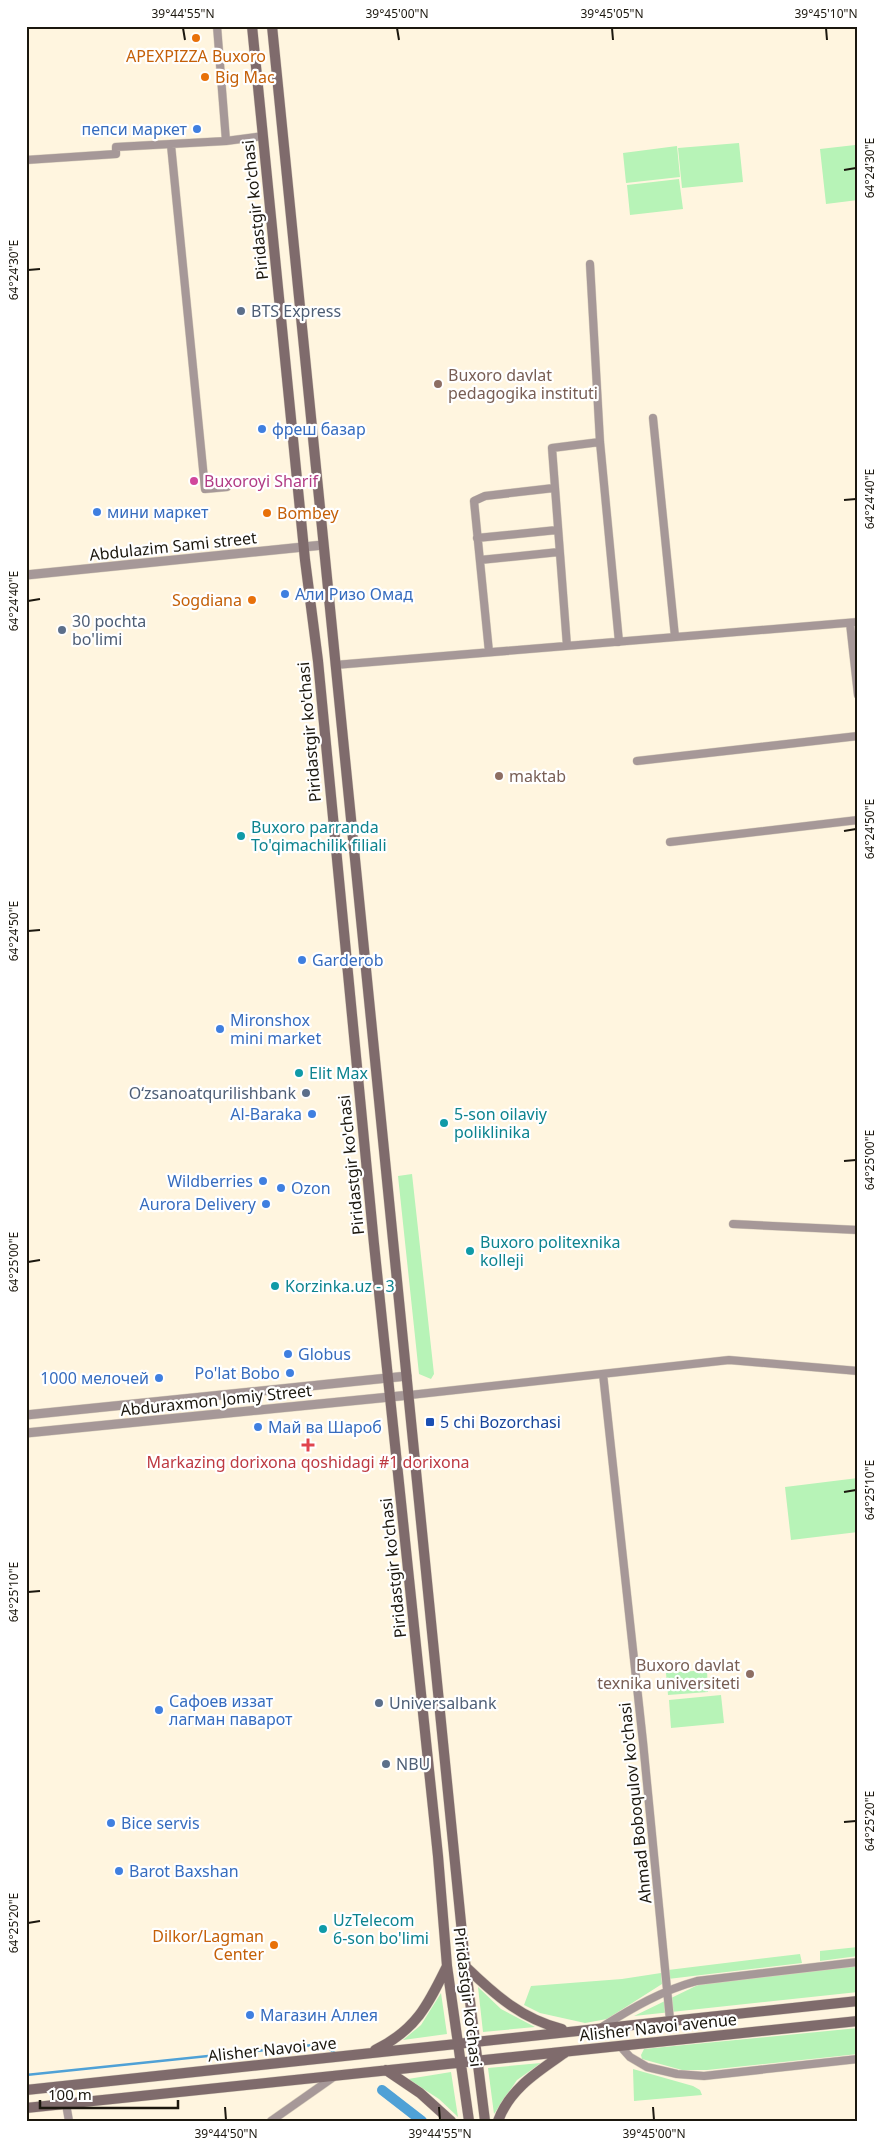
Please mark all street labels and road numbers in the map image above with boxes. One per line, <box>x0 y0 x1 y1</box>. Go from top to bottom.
street label: Piridastgir ko'chasi <box>237 139 273 281</box>
street label: Abdulazim Sami street <box>88 526 258 566</box>
street label: Piridastgir ko'chasi <box>292 661 326 803</box>
street label: Piridastgir ko'chasi <box>333 1094 369 1236</box>
street label: Abduraxmon Jomiy Street <box>119 1379 313 1421</box>
street label: Piridastgir ko'chasi <box>375 1497 411 1639</box>
street label: Ahmad Boboqulov ko'chasi <box>613 1701 657 1905</box>
street label: Piridastgir ko'chasi <box>449 1926 487 2068</box>
street label: Alisher Navoi avenue <box>578 2008 738 2046</box>
street label: Alisher Navoi ave <box>207 2031 337 2067</box>

